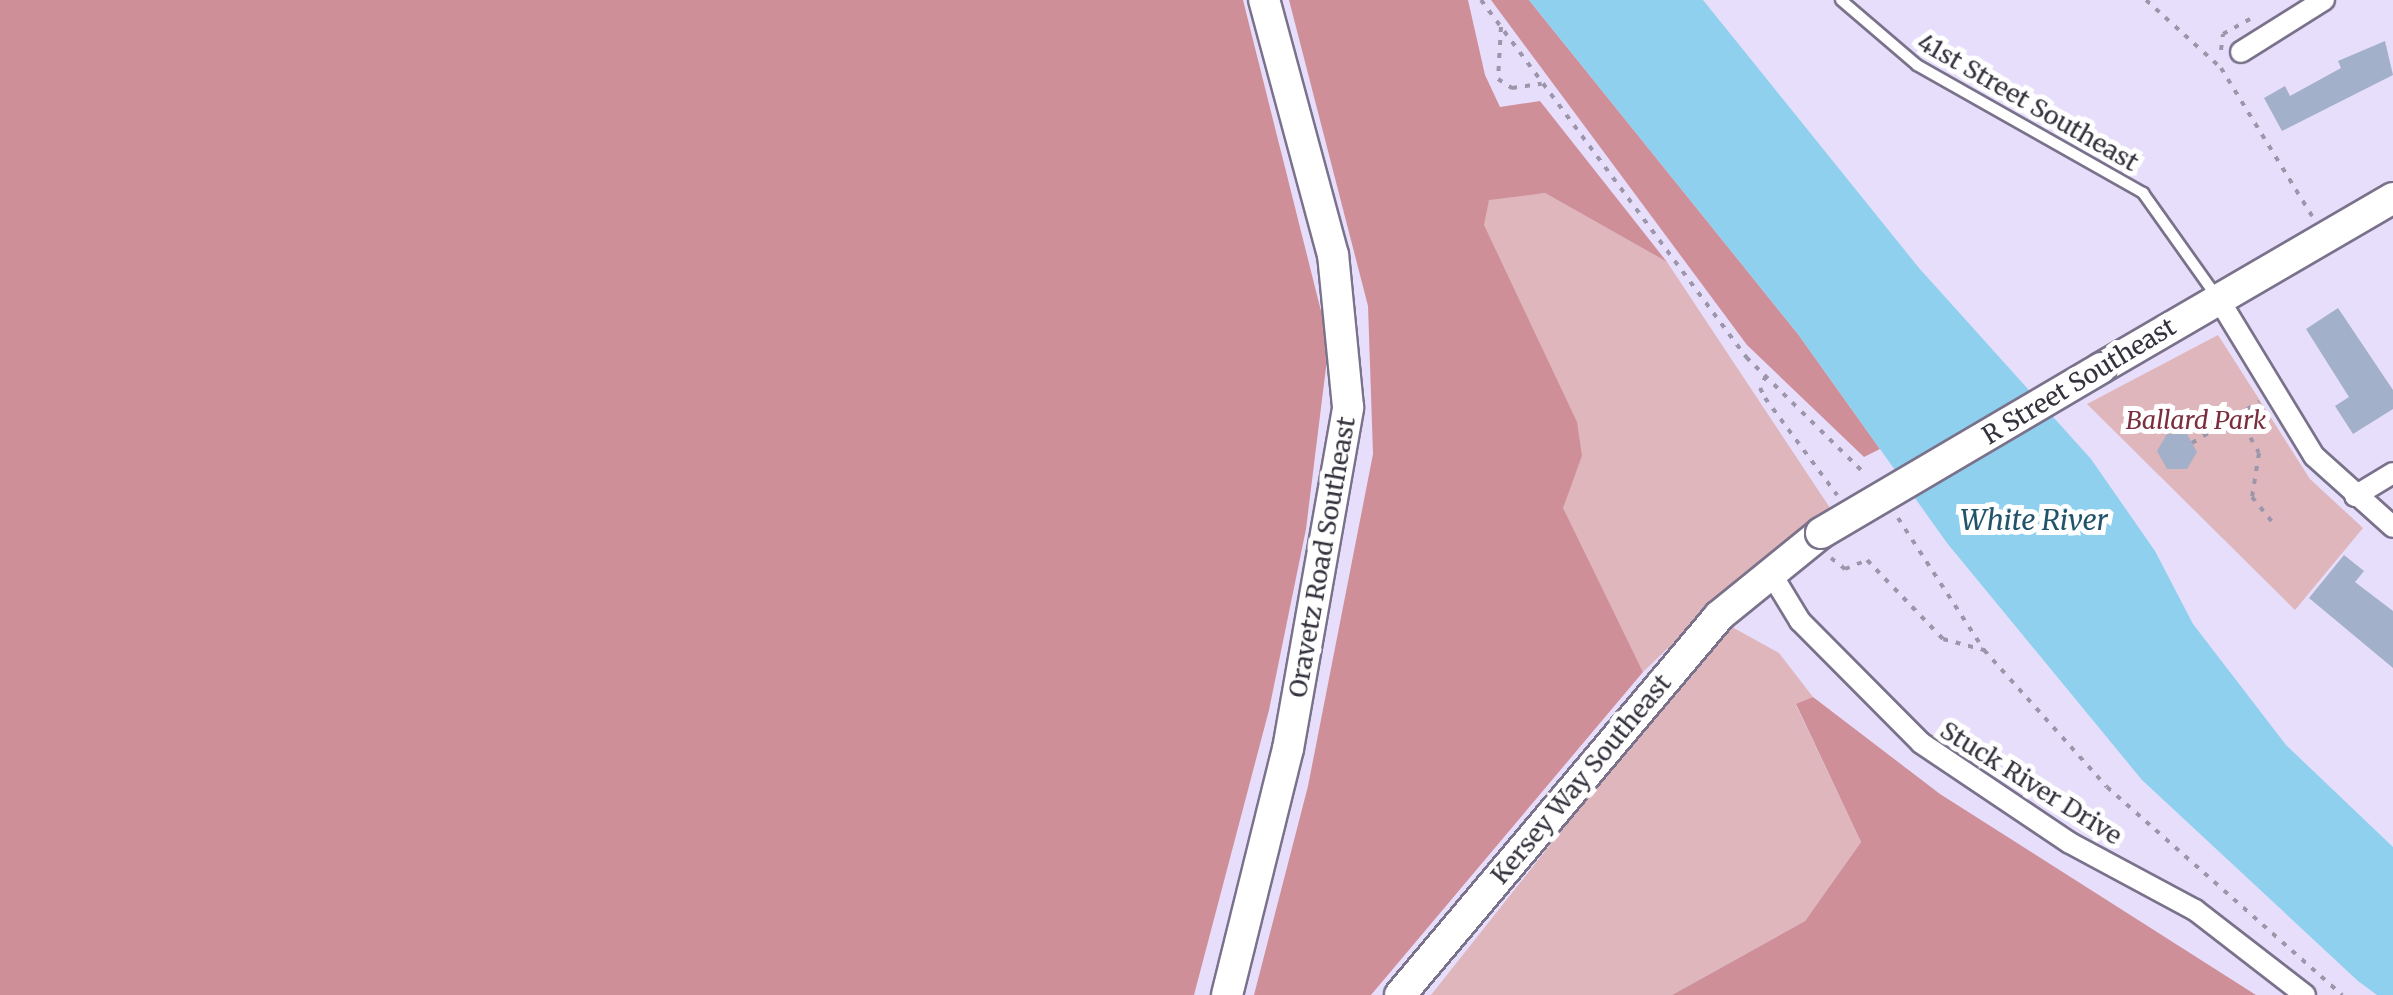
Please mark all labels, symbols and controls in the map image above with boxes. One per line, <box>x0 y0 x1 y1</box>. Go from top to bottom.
street label: 41st Street Southeast <box>1912 27 2144 177</box>
street label: R Street Southeast <box>1977 311 2181 451</box>
park label: Ballard Park <box>2126 405 2266 435</box>
street label: Oravetz Road Southeast <box>1282 414 1362 700</box>
water label: White River <box>1960 503 2108 537</box>
street label: Kersey Way Southeast <box>1485 668 1677 890</box>
street label: Stuck River Drive <box>1935 715 2127 851</box>

